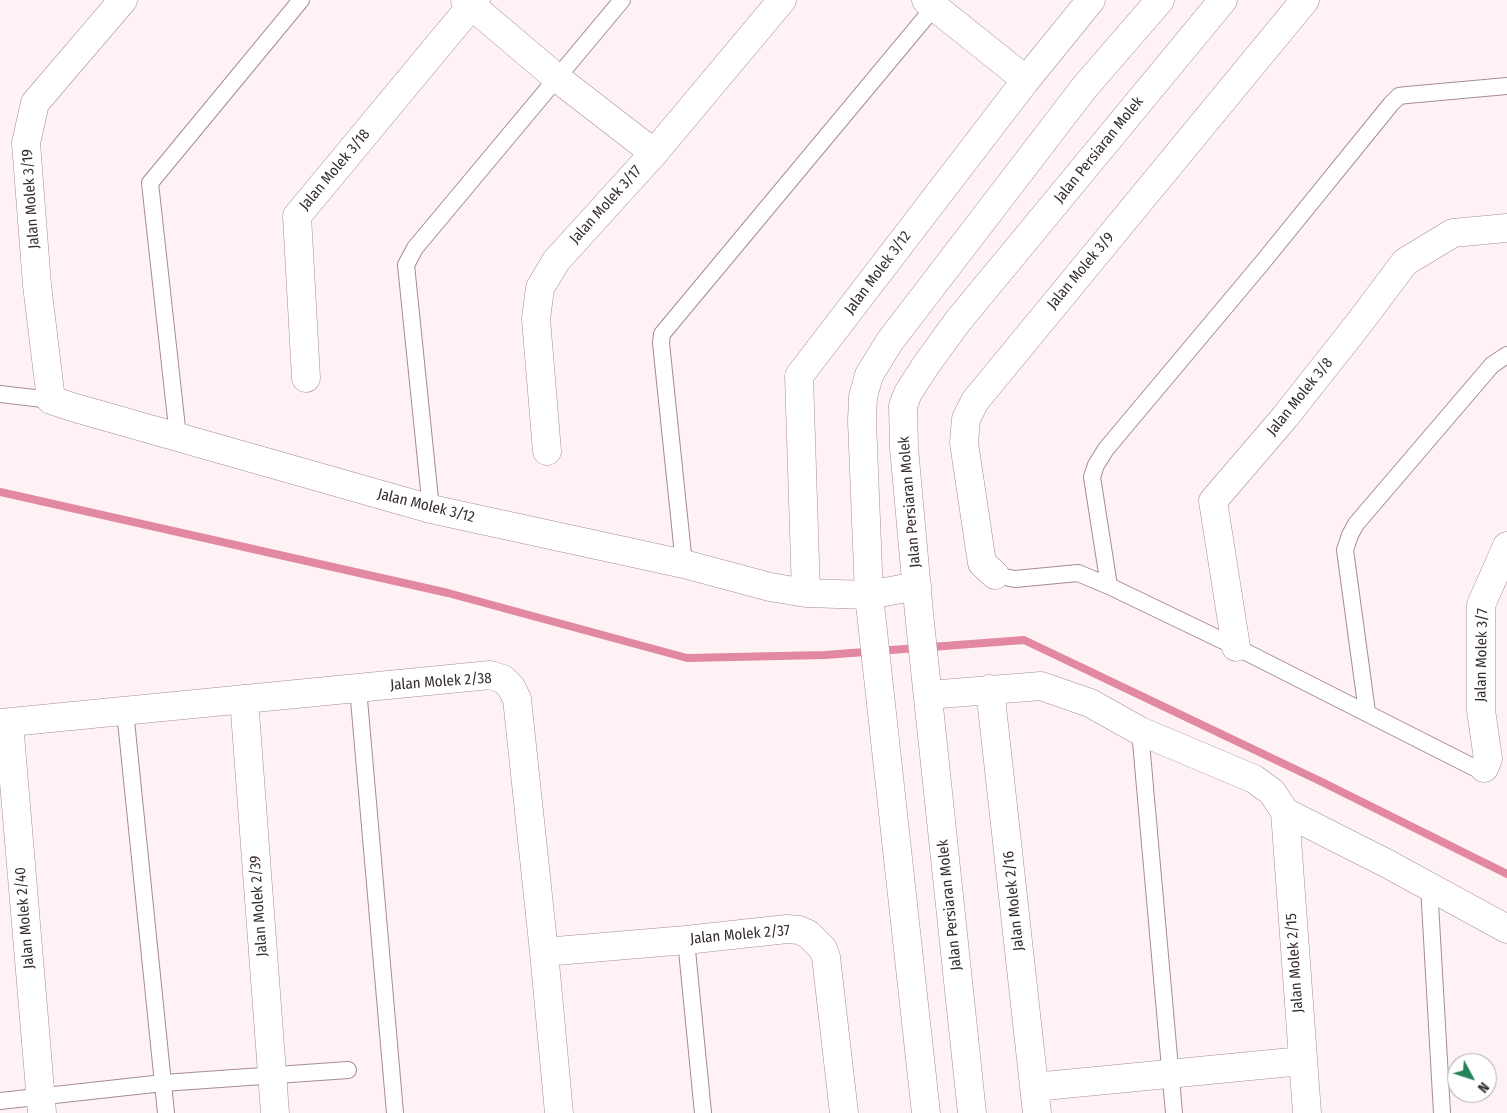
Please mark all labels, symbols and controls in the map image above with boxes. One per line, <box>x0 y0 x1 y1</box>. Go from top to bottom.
street label: Jalan Persiaran Molek <box>1051 93 1147 207</box>
street label: Jalan Molek 3/18 <box>296 126 374 214</box>
street label: Jalan Molek 3/19 <box>19 148 43 250</box>
street label: Jalan Molek 3/17 <box>566 162 646 248</box>
street label: Jalan Molek 3/12 <box>841 228 915 318</box>
street label: Jalan Molek 3/9 <box>1044 229 1118 313</box>
street label: Jalan Molek 3/8 <box>1263 354 1337 440</box>
street label: Jalan Persiaran Molek <box>895 436 925 568</box>
street label: Jalan Molek 3/12 <box>376 485 476 527</box>
street label: Jalan Molek 3/7 <box>1472 608 1492 702</box>
street label: Jalan Molek 2/38 <box>390 669 492 695</box>
street label: Jalan Persiaran Molek <box>934 839 966 971</box>
street label: Jalan Molek 2/16 <box>1000 850 1028 952</box>
street label: Jalan Molek 2/39 <box>246 855 272 957</box>
street label: Jalan Molek 2/40 <box>12 866 38 970</box>
street label: Jalan Molek 2/15 <box>1283 913 1307 1013</box>
street label: Jalan Molek 2/37 <box>689 922 791 948</box>
north arrow <box>1447 1053 1497 1103</box>
text: N <box>1474 1079 1492 1096</box>

